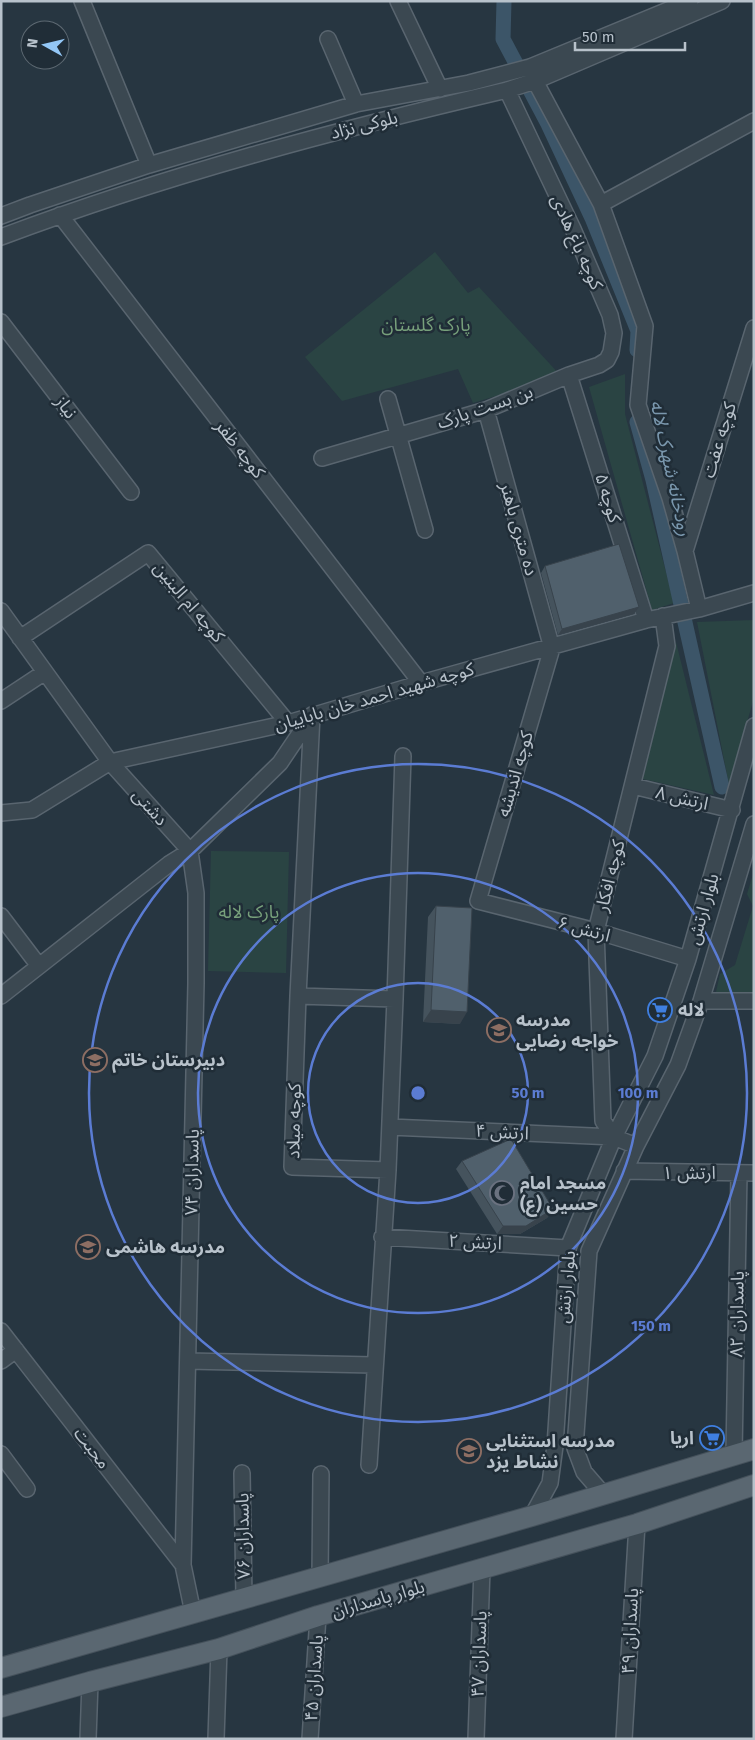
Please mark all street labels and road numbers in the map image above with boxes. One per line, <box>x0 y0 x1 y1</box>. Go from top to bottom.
street label: بلوکی نژاد <box>328 106 400 144</box>
street label: کوچه باغ هادی <box>543 191 608 295</box>
street label: بن بست پارک <box>434 380 536 434</box>
street label: نیاز <box>50 390 82 423</box>
street label: کوچه عفت <box>697 399 741 480</box>
street label: کوچه ظفر <box>210 415 270 483</box>
street label: کوچه ۵ <box>590 471 626 526</box>
street label: ده متری باهنر <box>495 479 543 578</box>
street label: کوچه ام البنین <box>146 557 230 649</box>
street label: کوچه شهید احمد خان باباییان <box>272 658 477 736</box>
street label: کوچه اندیشه <box>492 728 538 819</box>
street label: ارتش ۸ <box>653 781 711 815</box>
street label: دشتی <box>128 784 172 830</box>
street label: کوچه افکار <box>590 837 630 915</box>
street label: بلوار ارتش <box>682 871 724 947</box>
street label: ارتش ۶ <box>555 911 613 947</box>
street label: کوچه میلاد <box>282 1082 306 1159</box>
street label: ارتش ۴ <box>475 1120 529 1144</box>
street label: پاسداران ۷۴ <box>180 1128 204 1216</box>
street label: ارتش ۱ <box>662 1162 716 1184</box>
street label: ارتش ۲ <box>448 1230 502 1254</box>
street label: بلوار ارتش <box>552 1250 580 1324</box>
street label: پاسداران ۸۲ <box>725 1270 749 1358</box>
street label: محبت <box>69 1423 115 1473</box>
street label: پاسداران ۷۶ <box>231 1492 255 1580</box>
street label: بلوار پاسداران <box>329 1575 427 1623</box>
street label: پاسداران ۴۹ <box>617 1587 643 1675</box>
street label: پاسداران ۴۷ <box>466 1610 492 1698</box>
street label: پاسداران ۴۵ <box>300 1634 328 1722</box>

